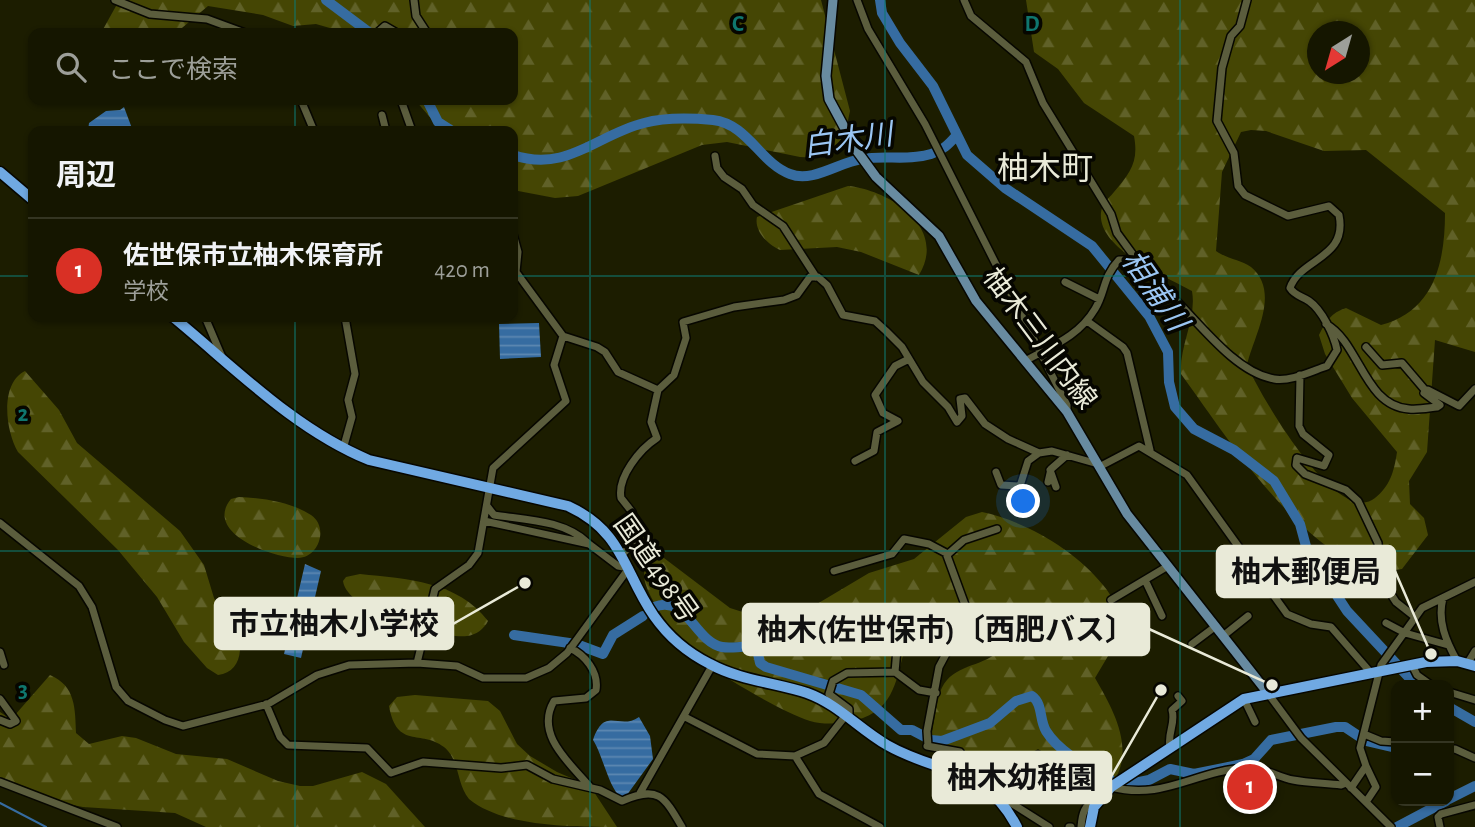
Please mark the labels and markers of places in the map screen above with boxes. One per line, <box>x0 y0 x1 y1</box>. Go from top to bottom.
callout: 柚木郵便局 <box>1217 546 1395 597</box>
callout: 市立柚木小学校 <box>215 598 453 649</box>
callout: 柚木(佐世保市)〔西肥バス〕 <box>743 604 1149 655</box>
callout: 柚木幼稚園 <box>933 752 1111 803</box>
pin: 1 <box>1227 761 1273 813</box>

